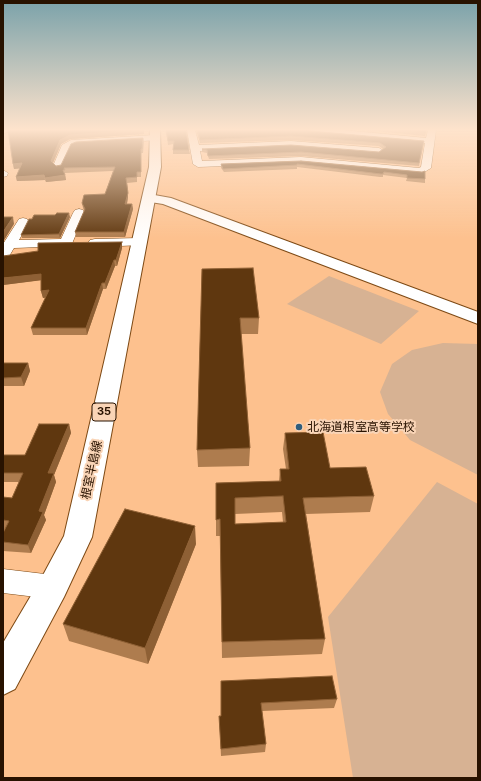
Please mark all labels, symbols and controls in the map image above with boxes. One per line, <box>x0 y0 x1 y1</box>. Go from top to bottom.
road number: 35 <box>92 403 116 421</box>
place label: 北海道根室高等学校 <box>307 420 415 434</box>
marker: 北海道根室高等学校 <box>294 422 304 432</box>
street label: 根室半島線 <box>79 439 105 501</box>

